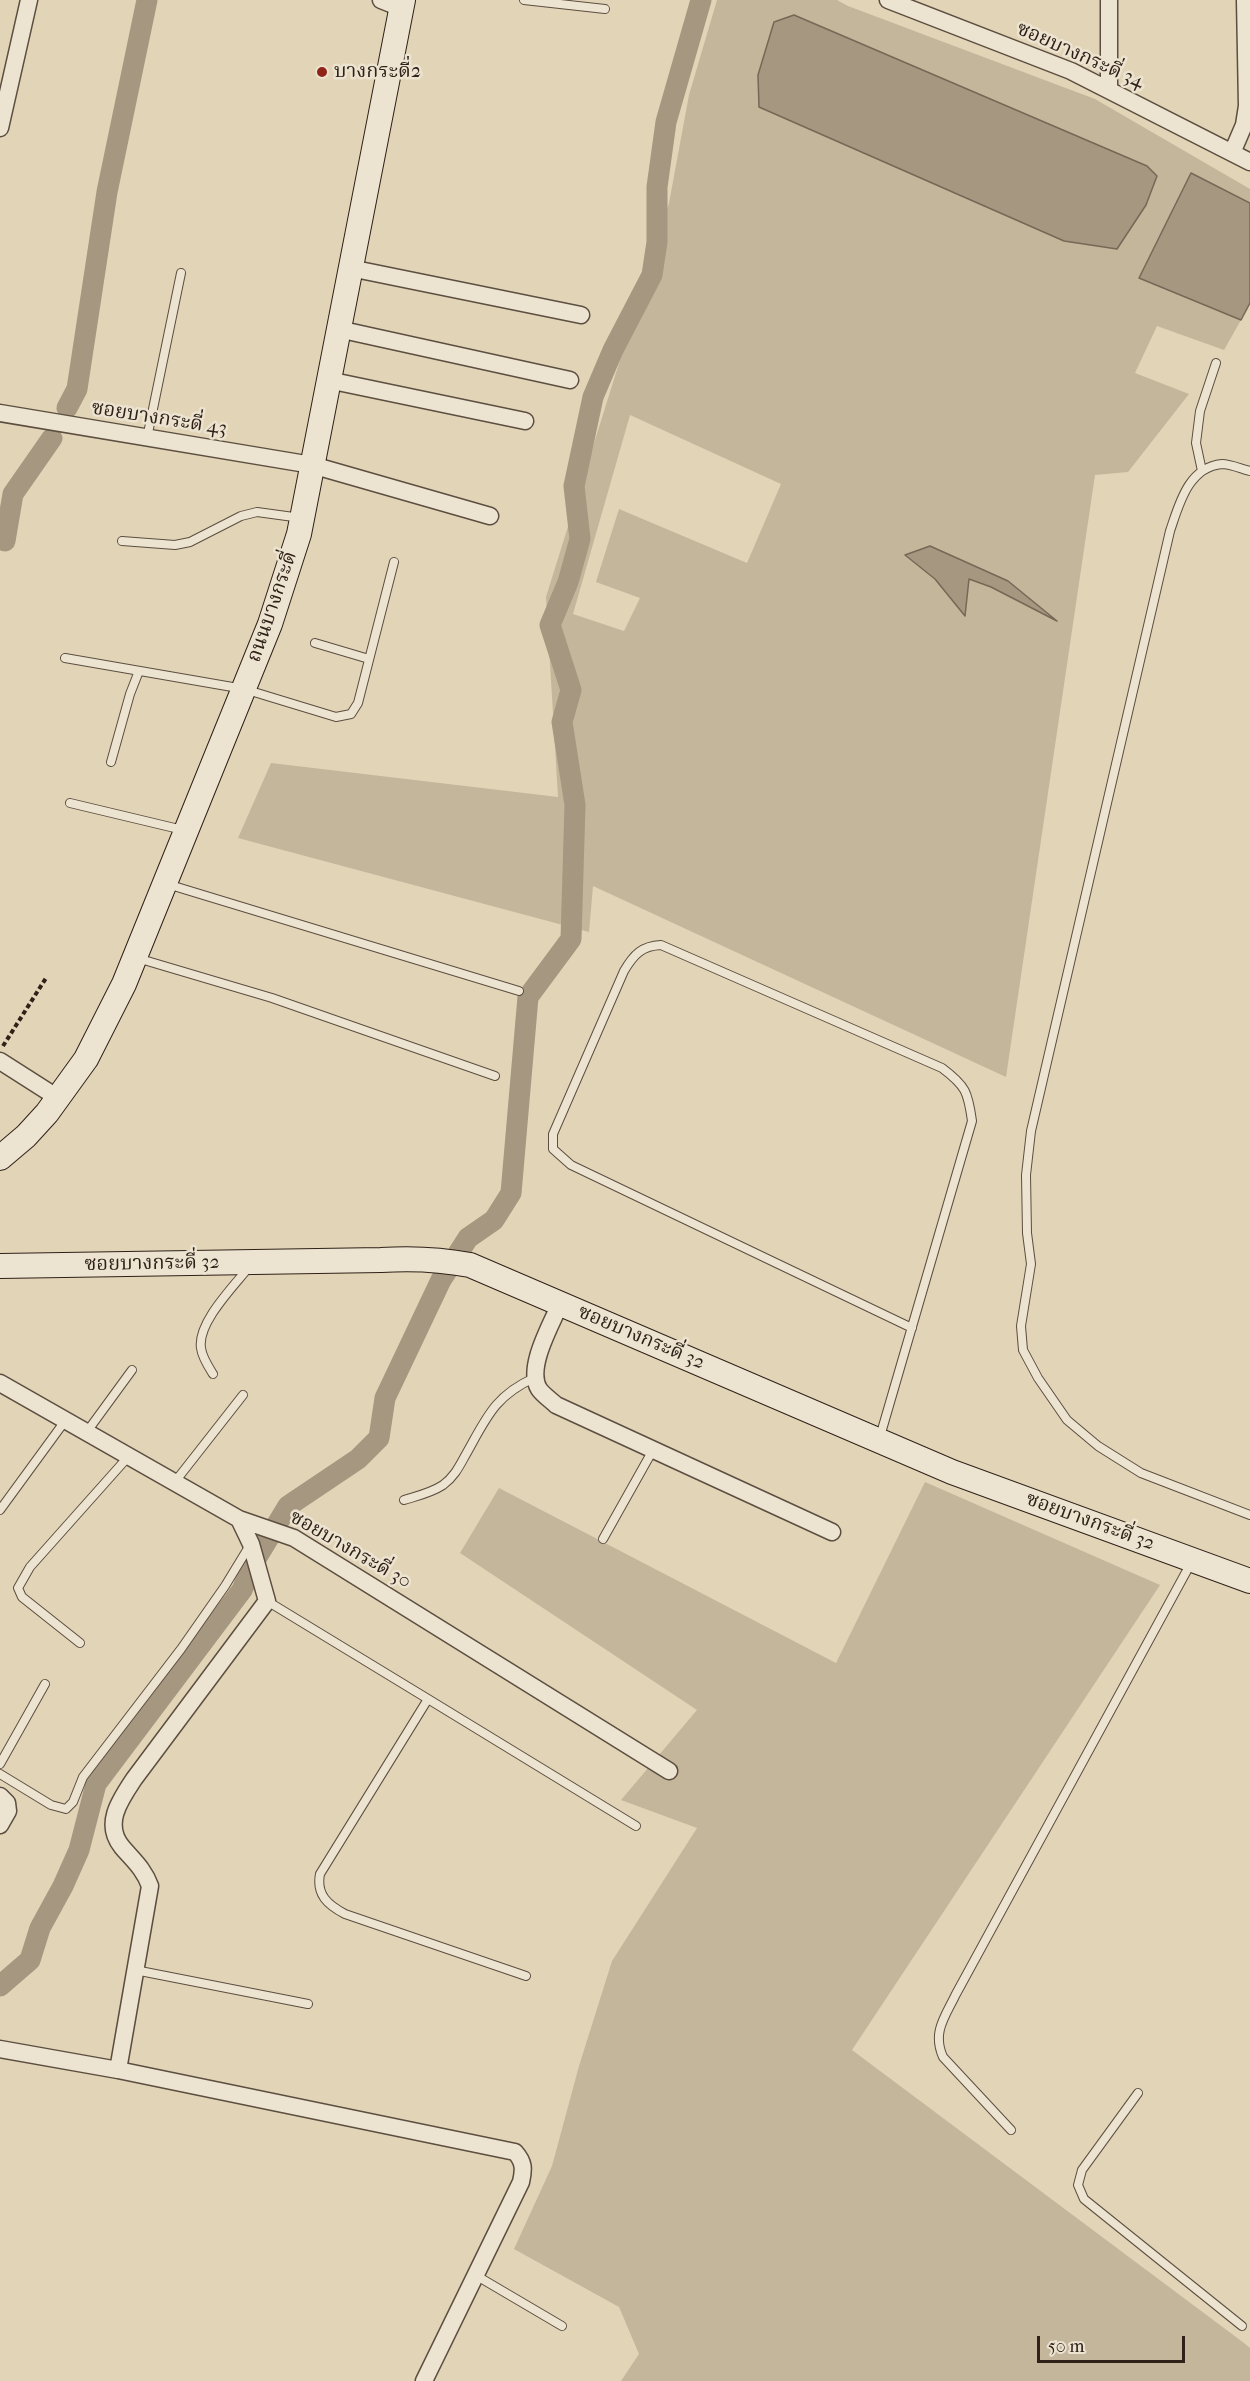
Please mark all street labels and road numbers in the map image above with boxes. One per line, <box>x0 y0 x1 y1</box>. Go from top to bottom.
street label: ซอยบางกระดี่ 34 <box>1013 17 1147 95</box>
street label: ซอยบางกระดี่ 43 <box>90 396 228 442</box>
street label: ถนนบางกระดี่ <box>243 548 303 666</box>
street label: ซอยบางกระดี่ 32 <box>84 1251 220 1277</box>
street label: ซอยบางกระดี่ 32 <box>574 1301 708 1375</box>
street label: ซอยบางกระดี่ 32 <box>1022 1488 1158 1556</box>
street label: ซอยบางกระดี่ 30 <box>285 1506 415 1594</box>

